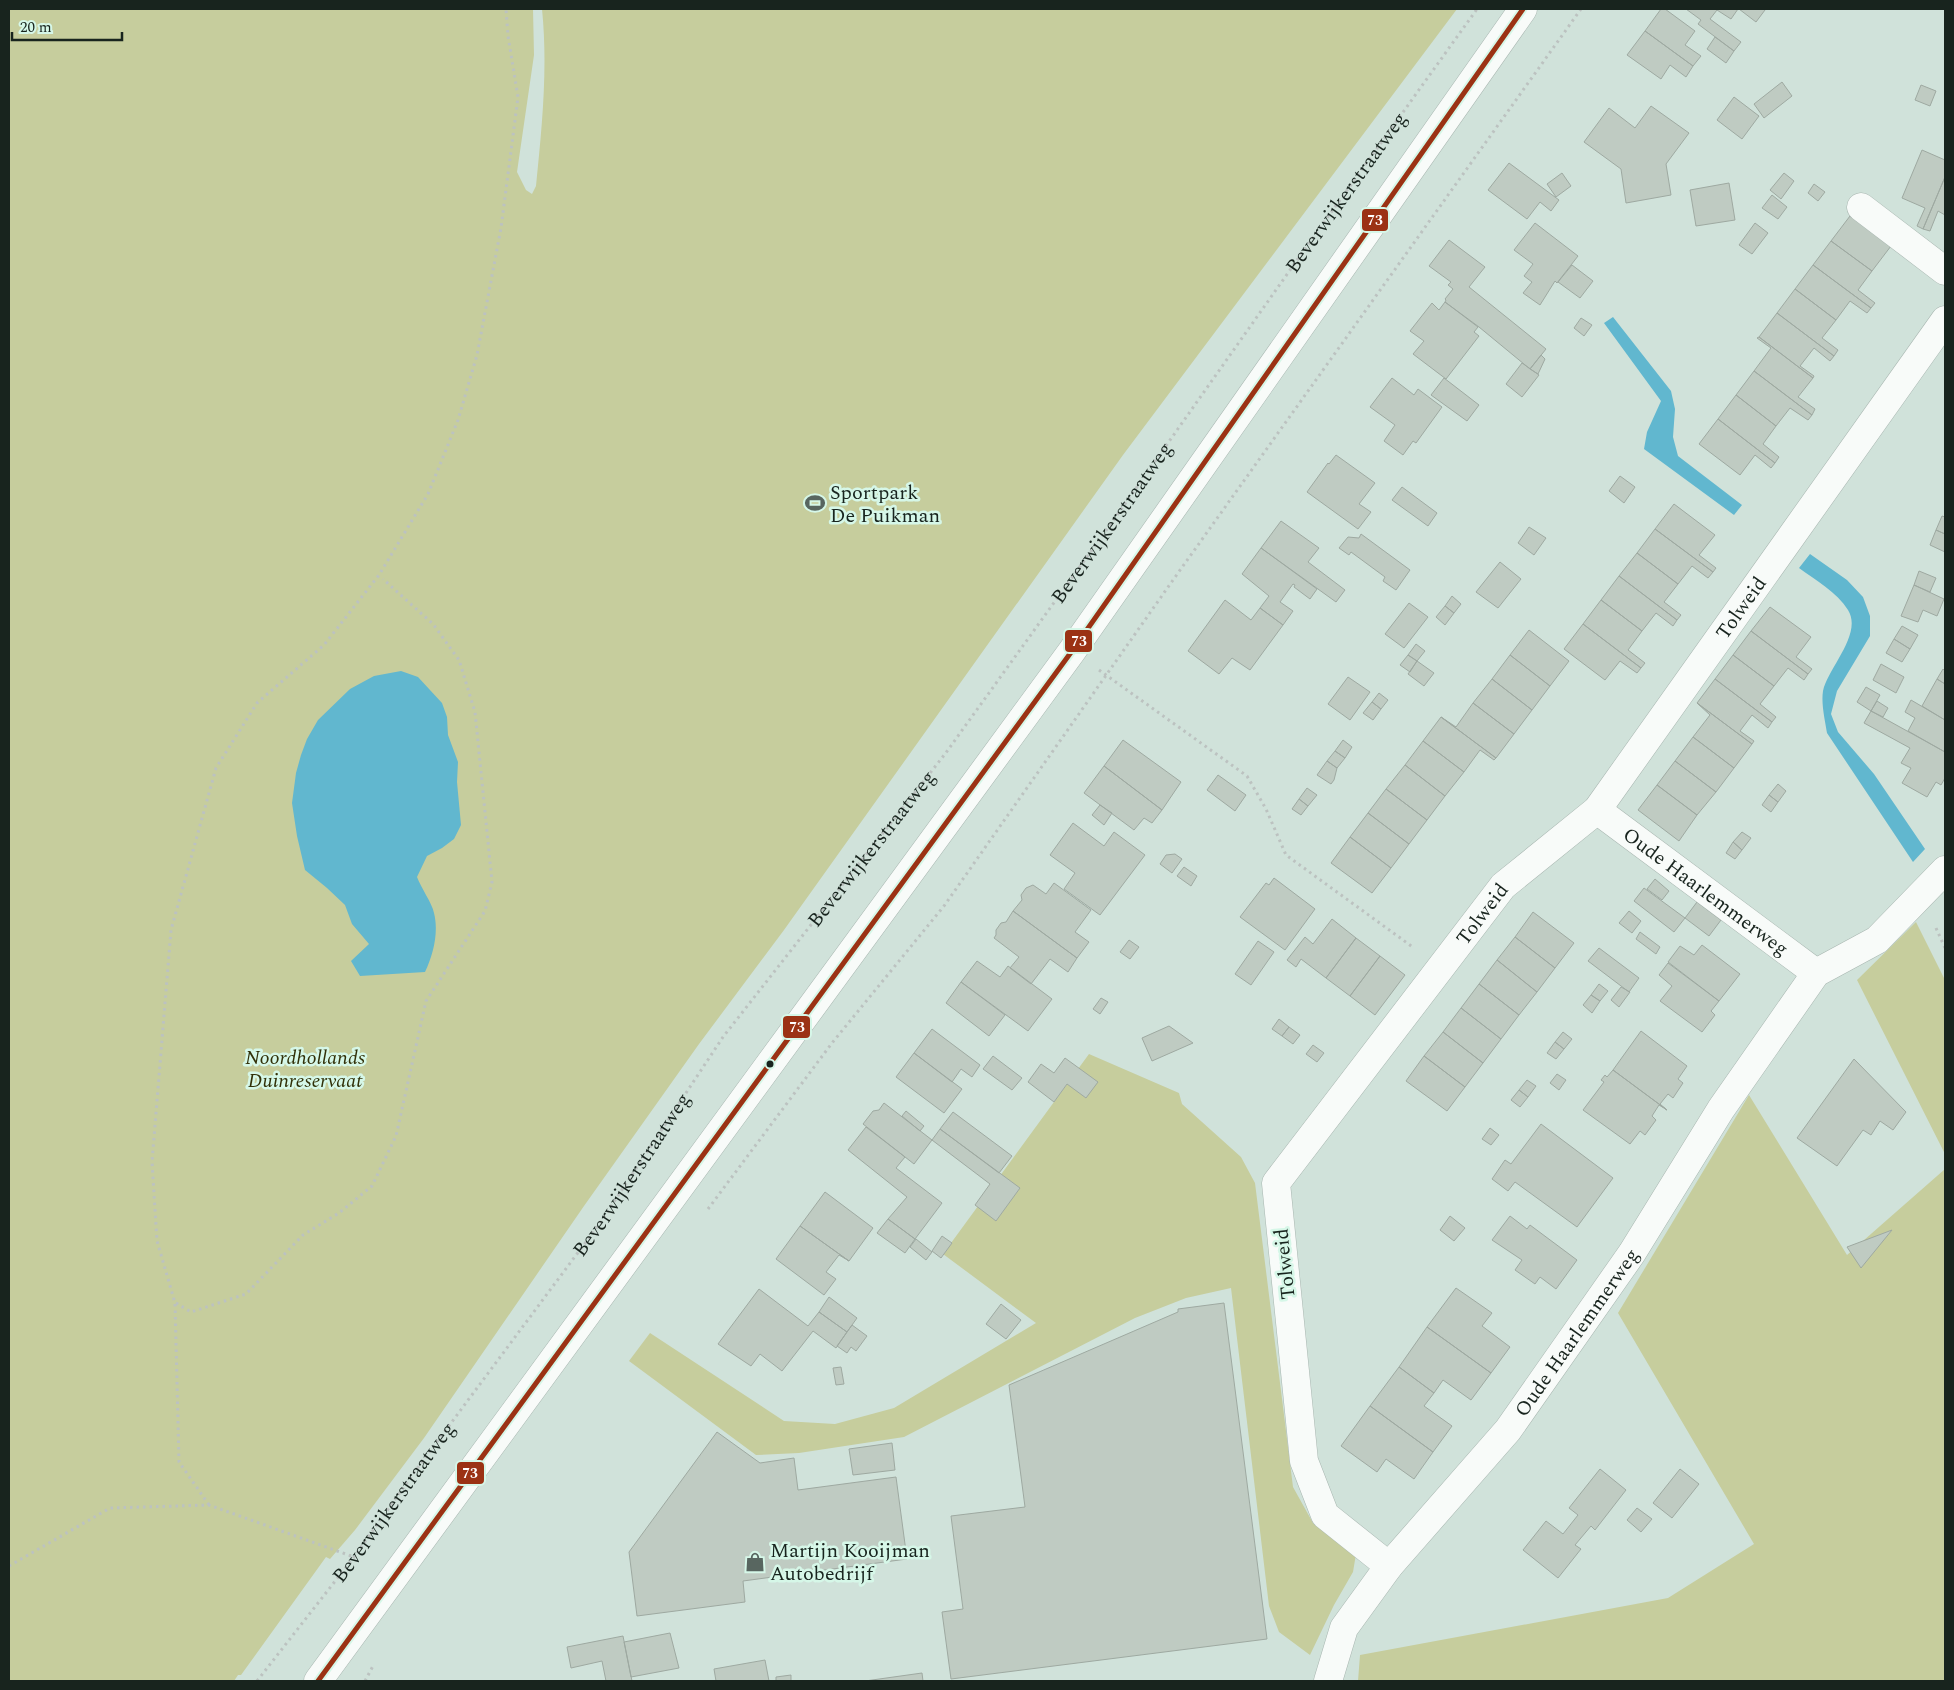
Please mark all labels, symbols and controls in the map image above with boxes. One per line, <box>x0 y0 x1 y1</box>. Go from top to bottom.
scale bar <box>12 10 122 42</box>
text: 20 m <box>20 16 52 39</box>
street label: Beverwijkerstraatweg <box>1278 106 1415 280</box>
line badge: 73 <box>1361 208 1389 232</box>
text: 73 <box>1367 210 1383 231</box>
street label: Beverwijkerstraatweg <box>1044 436 1180 610</box>
place label: Sportpark De Puikman <box>830 478 940 531</box>
sports icon: Sportpark De Puikman <box>804 492 826 514</box>
street label: Tolweid <box>1709 570 1774 646</box>
line badge: 73 <box>1064 629 1093 653</box>
text: 73 <box>1071 631 1087 652</box>
street label: Beverwijkerstraatweg <box>801 764 943 934</box>
street label: Oude Haarlemmerweg <box>1616 820 1795 964</box>
street label: Tolweid <box>1449 877 1516 952</box>
line badge: 73 <box>782 1015 811 1039</box>
text: 73 <box>789 1017 805 1038</box>
park label: Noordhollands Duinreservaat <box>245 1043 365 1096</box>
unlabelled marker <box>765 1059 775 1069</box>
street label: Beverwijkerstraatweg <box>566 1087 698 1263</box>
street label: Tolweid <box>1266 1227 1304 1301</box>
street label: Oude Haarlemmerweg <box>1508 1242 1647 1423</box>
street label: Beverwijkerstraatweg <box>325 1416 463 1589</box>
line badge: 73 <box>456 1461 485 1485</box>
text: 73 <box>462 1463 478 1484</box>
place label: Martijn Kooijman Autobedrijf <box>770 1536 930 1589</box>
shop icon: Martijn Kooijman Autobedrijf <box>744 1551 766 1573</box>

